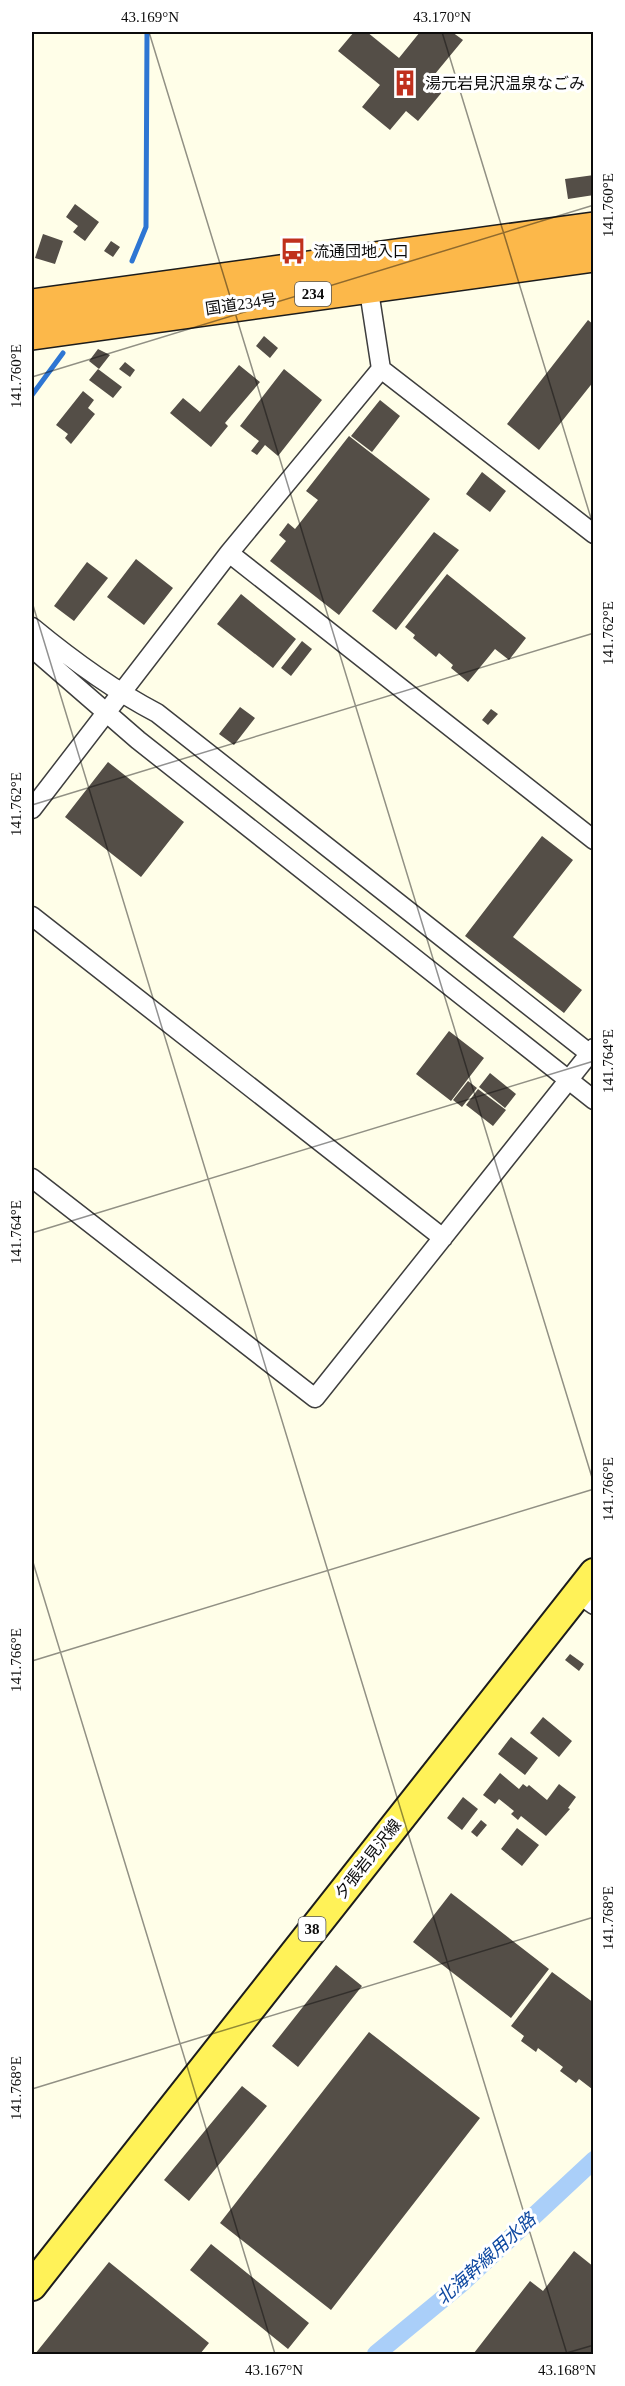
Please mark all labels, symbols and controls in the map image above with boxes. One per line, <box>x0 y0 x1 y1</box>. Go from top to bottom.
text: 43.169°N <box>121 9 179 25</box>
text: 43.170°N <box>413 9 471 25</box>
building icon: 湯元岩見沢温泉なごみ <box>390 68 420 98</box>
place label: 湯元岩見沢温泉なごみ <box>425 75 585 92</box>
text: 141.760°E <box>600 173 616 237</box>
bus stop icon: 流通団地入口 <box>278 236 308 266</box>
place label: 流通団地入口 <box>313 243 409 260</box>
road number: 234 <box>295 282 331 306</box>
street label: 国道234号 <box>204 291 278 317</box>
text: 141.760°E <box>8 344 24 408</box>
text: 141.762°E <box>600 601 616 665</box>
text: 141.762°E <box>8 772 24 836</box>
text: 141.764°E <box>600 1029 616 1093</box>
text: 141.764°E <box>8 1200 24 1264</box>
text: 141.766°E <box>600 1457 616 1521</box>
text: 141.766°E <box>8 1628 24 1692</box>
street label: 夕張岩見沢線 <box>332 1816 404 1902</box>
text: 141.768°E <box>600 1886 616 1950</box>
road number: 38 <box>298 1917 326 1941</box>
text: 141.768°E <box>8 2056 24 2120</box>
water label: 北海幹線用水路 <box>432 2208 541 2309</box>
text: 43.167°N <box>245 2362 303 2378</box>
text: 43.168°N <box>538 2362 596 2378</box>

